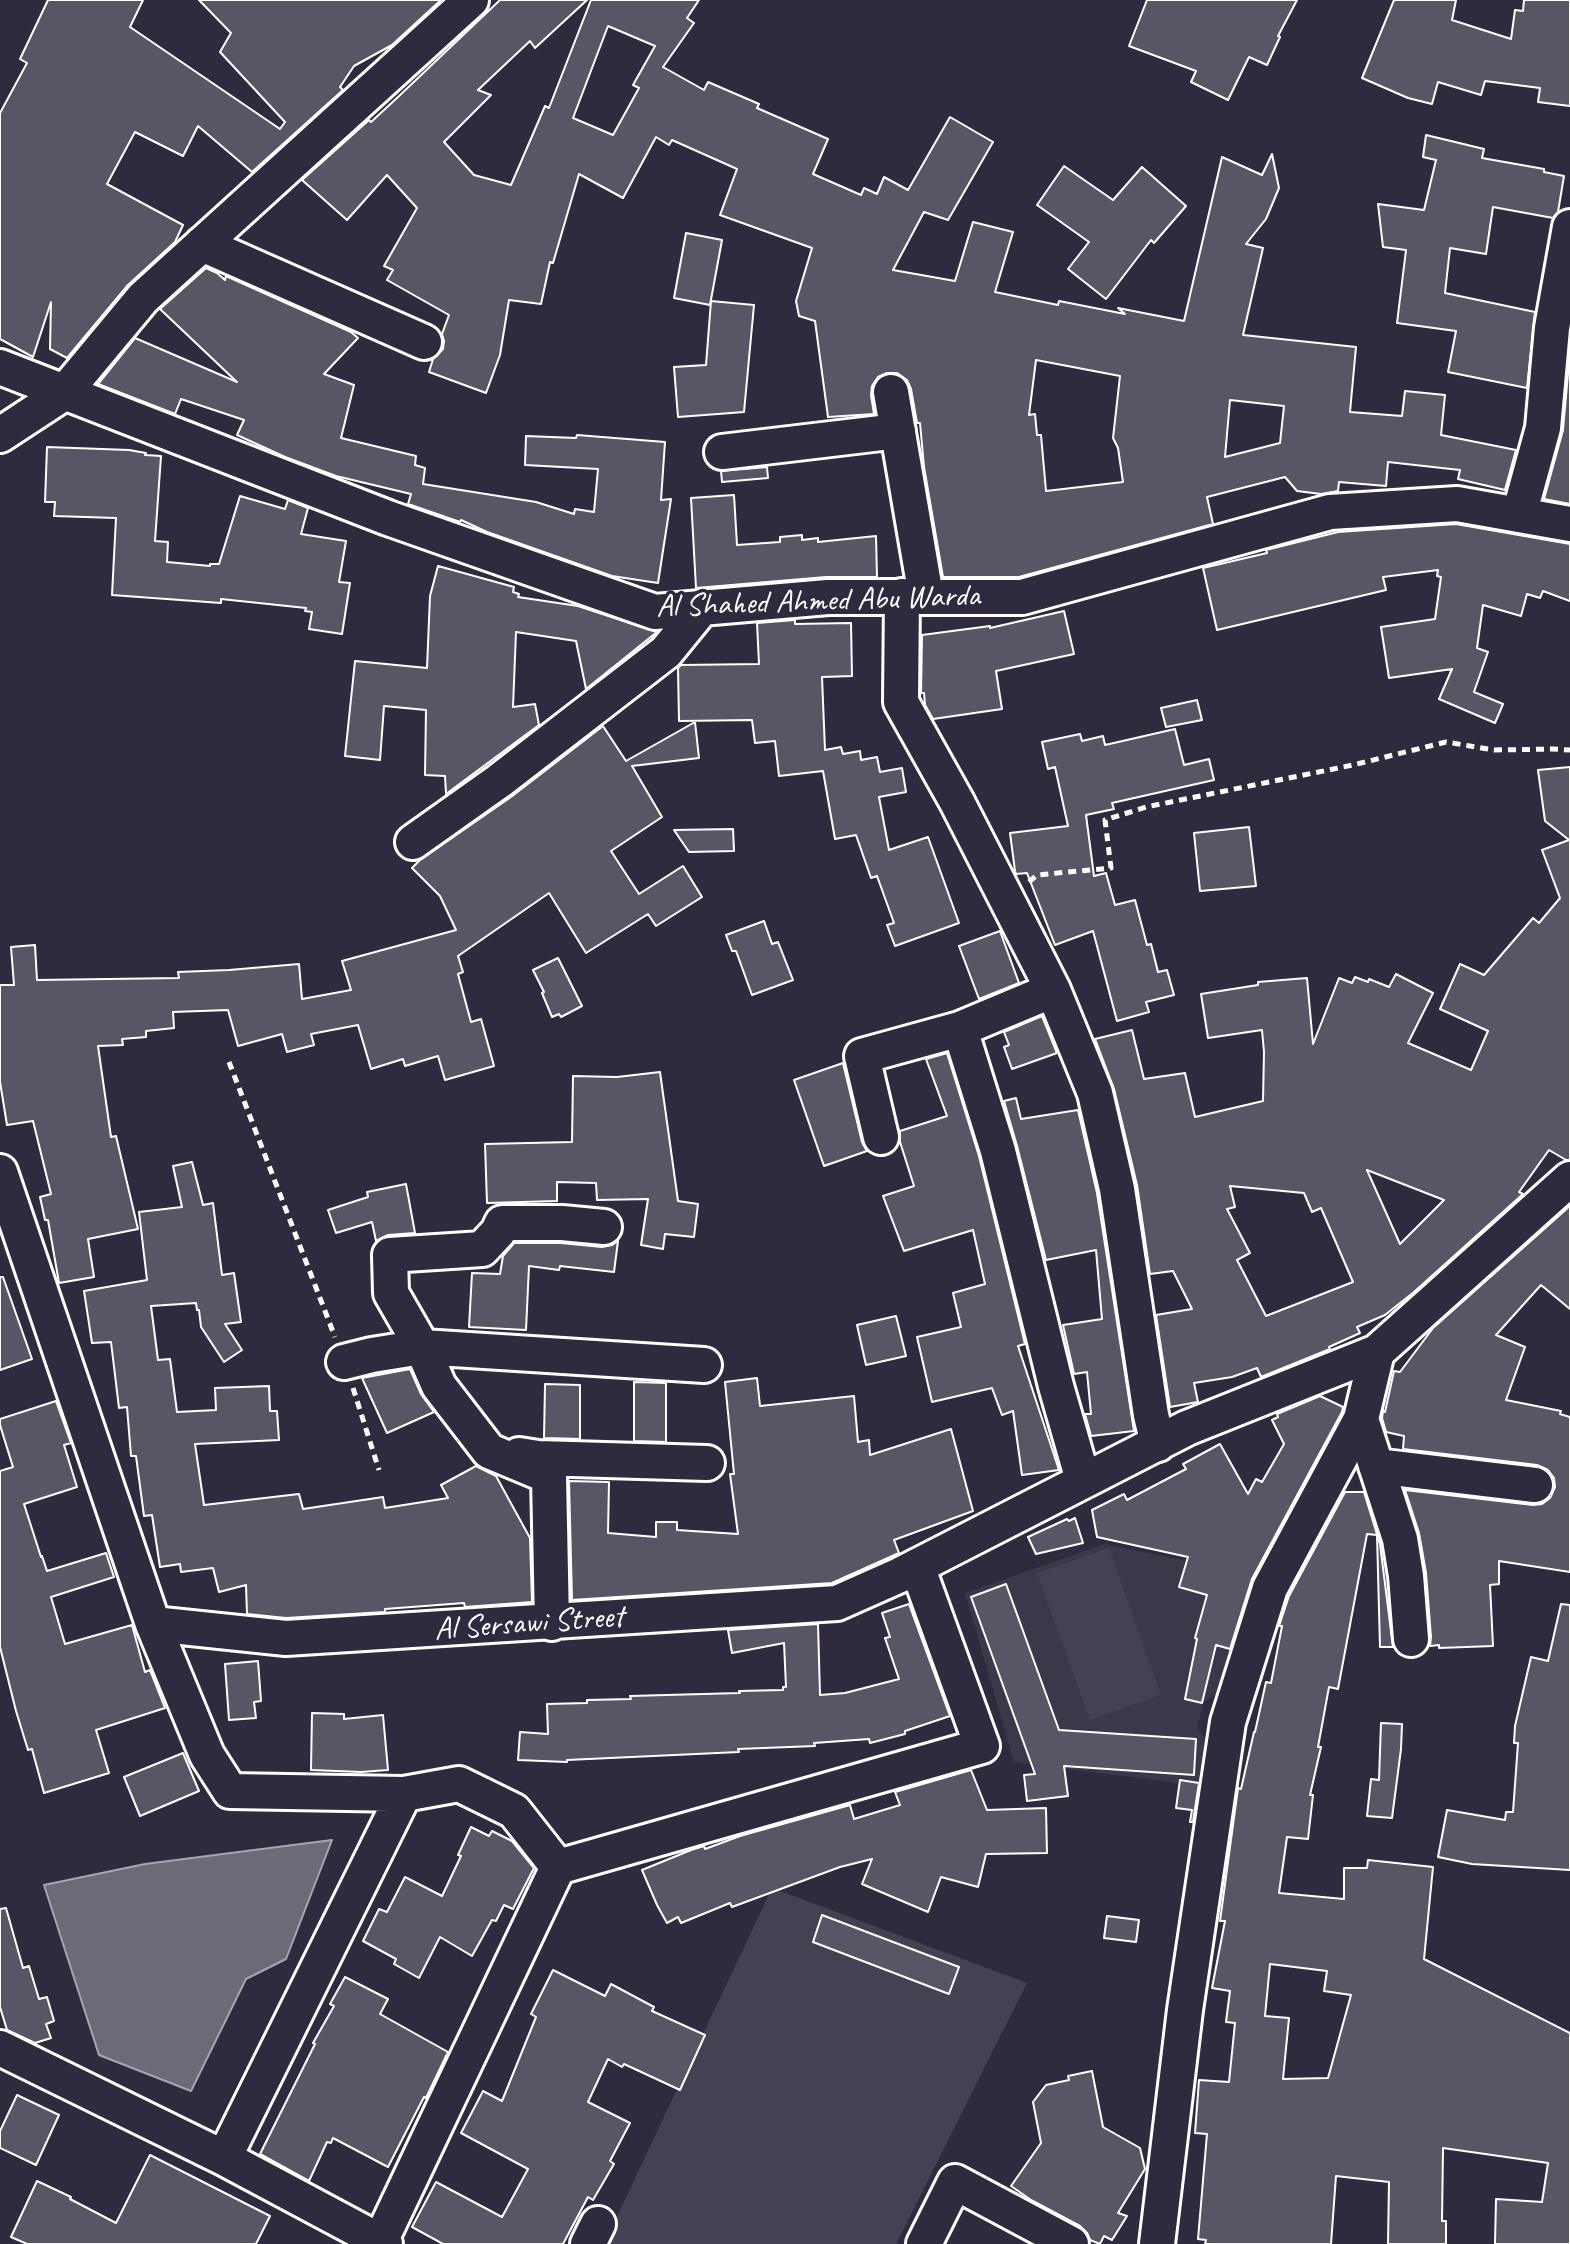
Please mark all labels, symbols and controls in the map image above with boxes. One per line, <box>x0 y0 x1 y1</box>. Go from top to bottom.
street label: Al Shahed Ahmed Abu Warda <box>655 577 981 627</box>
street label: Al Sersawi Street <box>433 1598 625 1650</box>

